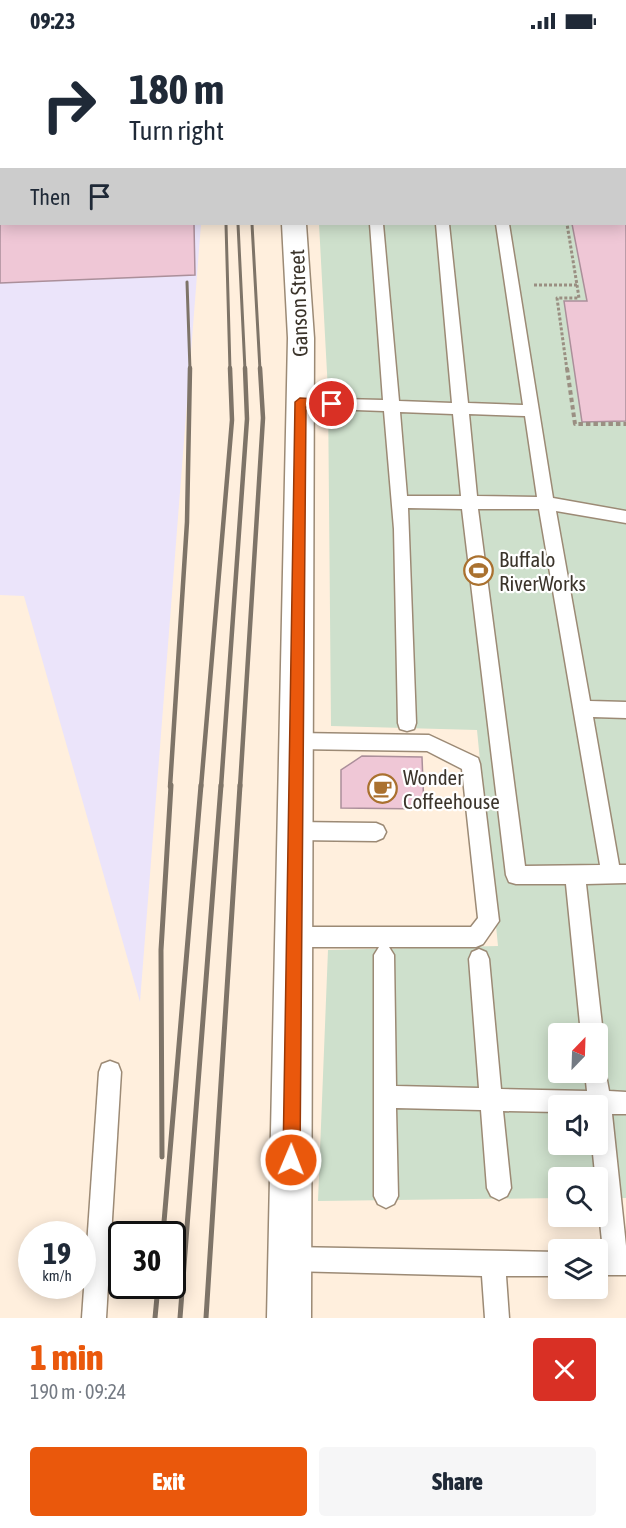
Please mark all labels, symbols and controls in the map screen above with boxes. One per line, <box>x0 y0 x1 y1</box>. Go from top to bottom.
text: 09:23 <box>30 8 75 34</box>
text: 180 m <box>129 65 224 113</box>
icon: right <box>30 66 108 144</box>
text: Turn right <box>129 115 224 146</box>
icon: arrive <box>83 180 116 213</box>
text: Then <box>30 184 71 210</box>
street label: Ganson Street <box>284 249 312 357</box>
pin <box>306 378 357 429</box>
icon: arrive <box>315 387 348 420</box>
place label: Buffalo RiverWorks <box>499 547 586 595</box>
sports icon: Buffalo RiverWorks <box>462 555 494 587</box>
place label: Wonder Coffeehouse <box>403 765 500 813</box>
cafe icon: Wonder Coffeehouse <box>366 773 398 805</box>
north arrow <box>548 1023 608 1083</box>
map controls <box>548 1023 608 1299</box>
button: sound <box>548 1095 608 1155</box>
position arrow <box>259 1128 323 1192</box>
button: search <box>548 1167 608 1227</box>
speed limit sign: 30 <box>108 1221 186 1299</box>
text: 19 <box>43 1236 71 1270</box>
button: layers <box>548 1239 608 1299</box>
text: km/h <box>42 1267 72 1284</box>
text: 1 min <box>30 1336 104 1378</box>
button: close <box>533 1338 596 1401</box>
text: 190 m · 09:24 <box>30 1380 126 1403</box>
button: Exit <box>30 1447 307 1516</box>
button: Share <box>319 1447 596 1516</box>

